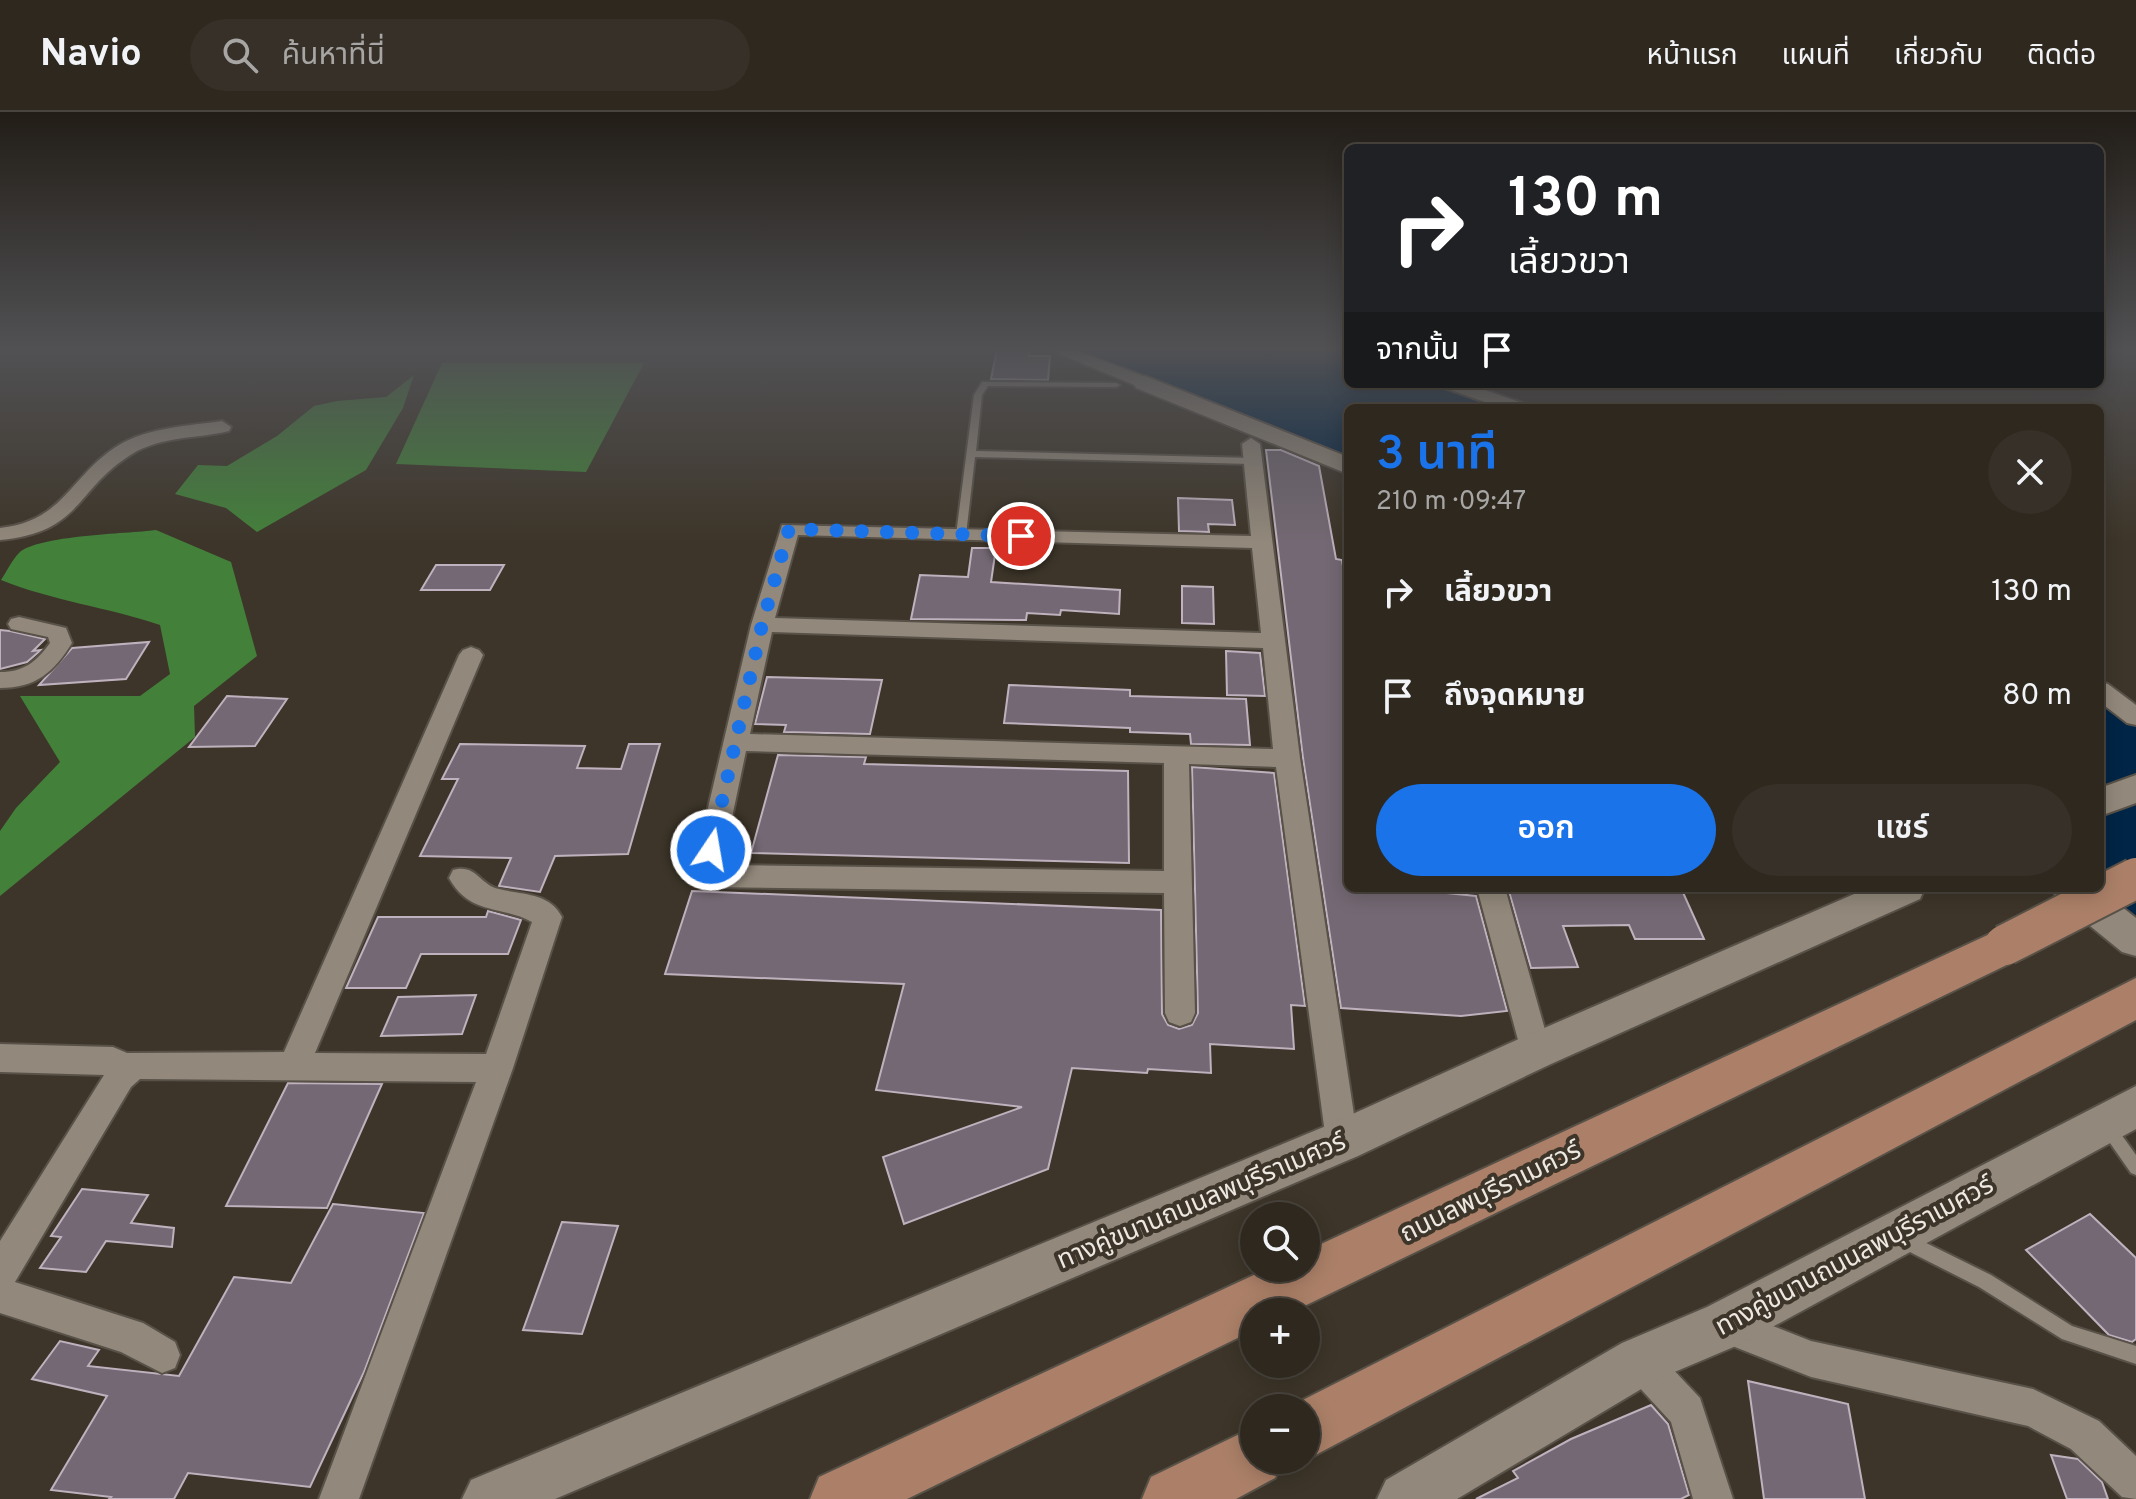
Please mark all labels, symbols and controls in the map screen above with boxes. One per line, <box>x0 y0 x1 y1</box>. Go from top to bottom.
search box <box>190 19 750 91</box>
text: Navio <box>40 31 142 80</box>
icon: search <box>218 33 262 77</box>
text: ค้นหาที่นี่ <box>282 38 385 75</box>
text: หน้าแรก <box>1647 39 1738 75</box>
text: แผนที่ <box>1782 39 1850 75</box>
text: เกี่ยวกับ <box>1894 39 1983 75</box>
text: ติดต่อ <box>2027 39 2096 75</box>
text: 130 m <box>1508 166 1663 236</box>
icon: right <box>1376 176 1480 280</box>
text: เลี้ยวขวา <box>1508 241 1630 287</box>
icon: arrive <box>1475 328 1519 372</box>
text: จากนั้น <box>1376 333 1459 370</box>
text: 3 นาที <box>1376 426 1498 486</box>
button: close <box>1988 430 2072 514</box>
text: 210 m · 09:47 <box>1376 486 1526 519</box>
pin <box>987 502 1055 570</box>
icon: arrive <box>999 514 1043 558</box>
icon: right <box>1376 570 1420 614</box>
text: 130 m <box>1991 574 2072 611</box>
text: เลี้ยวขวา <box>1444 575 1552 612</box>
icon: arrive <box>1376 674 1420 718</box>
text: 80 m <box>2002 678 2072 715</box>
text: ถึงจุดหมาย <box>1444 679 1585 716</box>
button: ออก <box>1376 784 1716 876</box>
button: แชร์ <box>1732 784 2072 876</box>
position arrow <box>669 808 753 892</box>
street label: ทางคู่ขนานถนนลพบุรีราเมศวร์ <box>1053 1126 1352 1278</box>
street label: ถนนลพบุรีราเมศวร์ <box>1395 1135 1588 1251</box>
street label: ทางคู่ขนานถนนลพบุรีราเมศวร์ <box>1710 1169 2001 1345</box>
map controls <box>1240 1202 1320 1474</box>
button: search <box>1240 1202 1320 1282</box>
button: + <box>1240 1298 1320 1378</box>
button: − <box>1240 1394 1320 1474</box>

